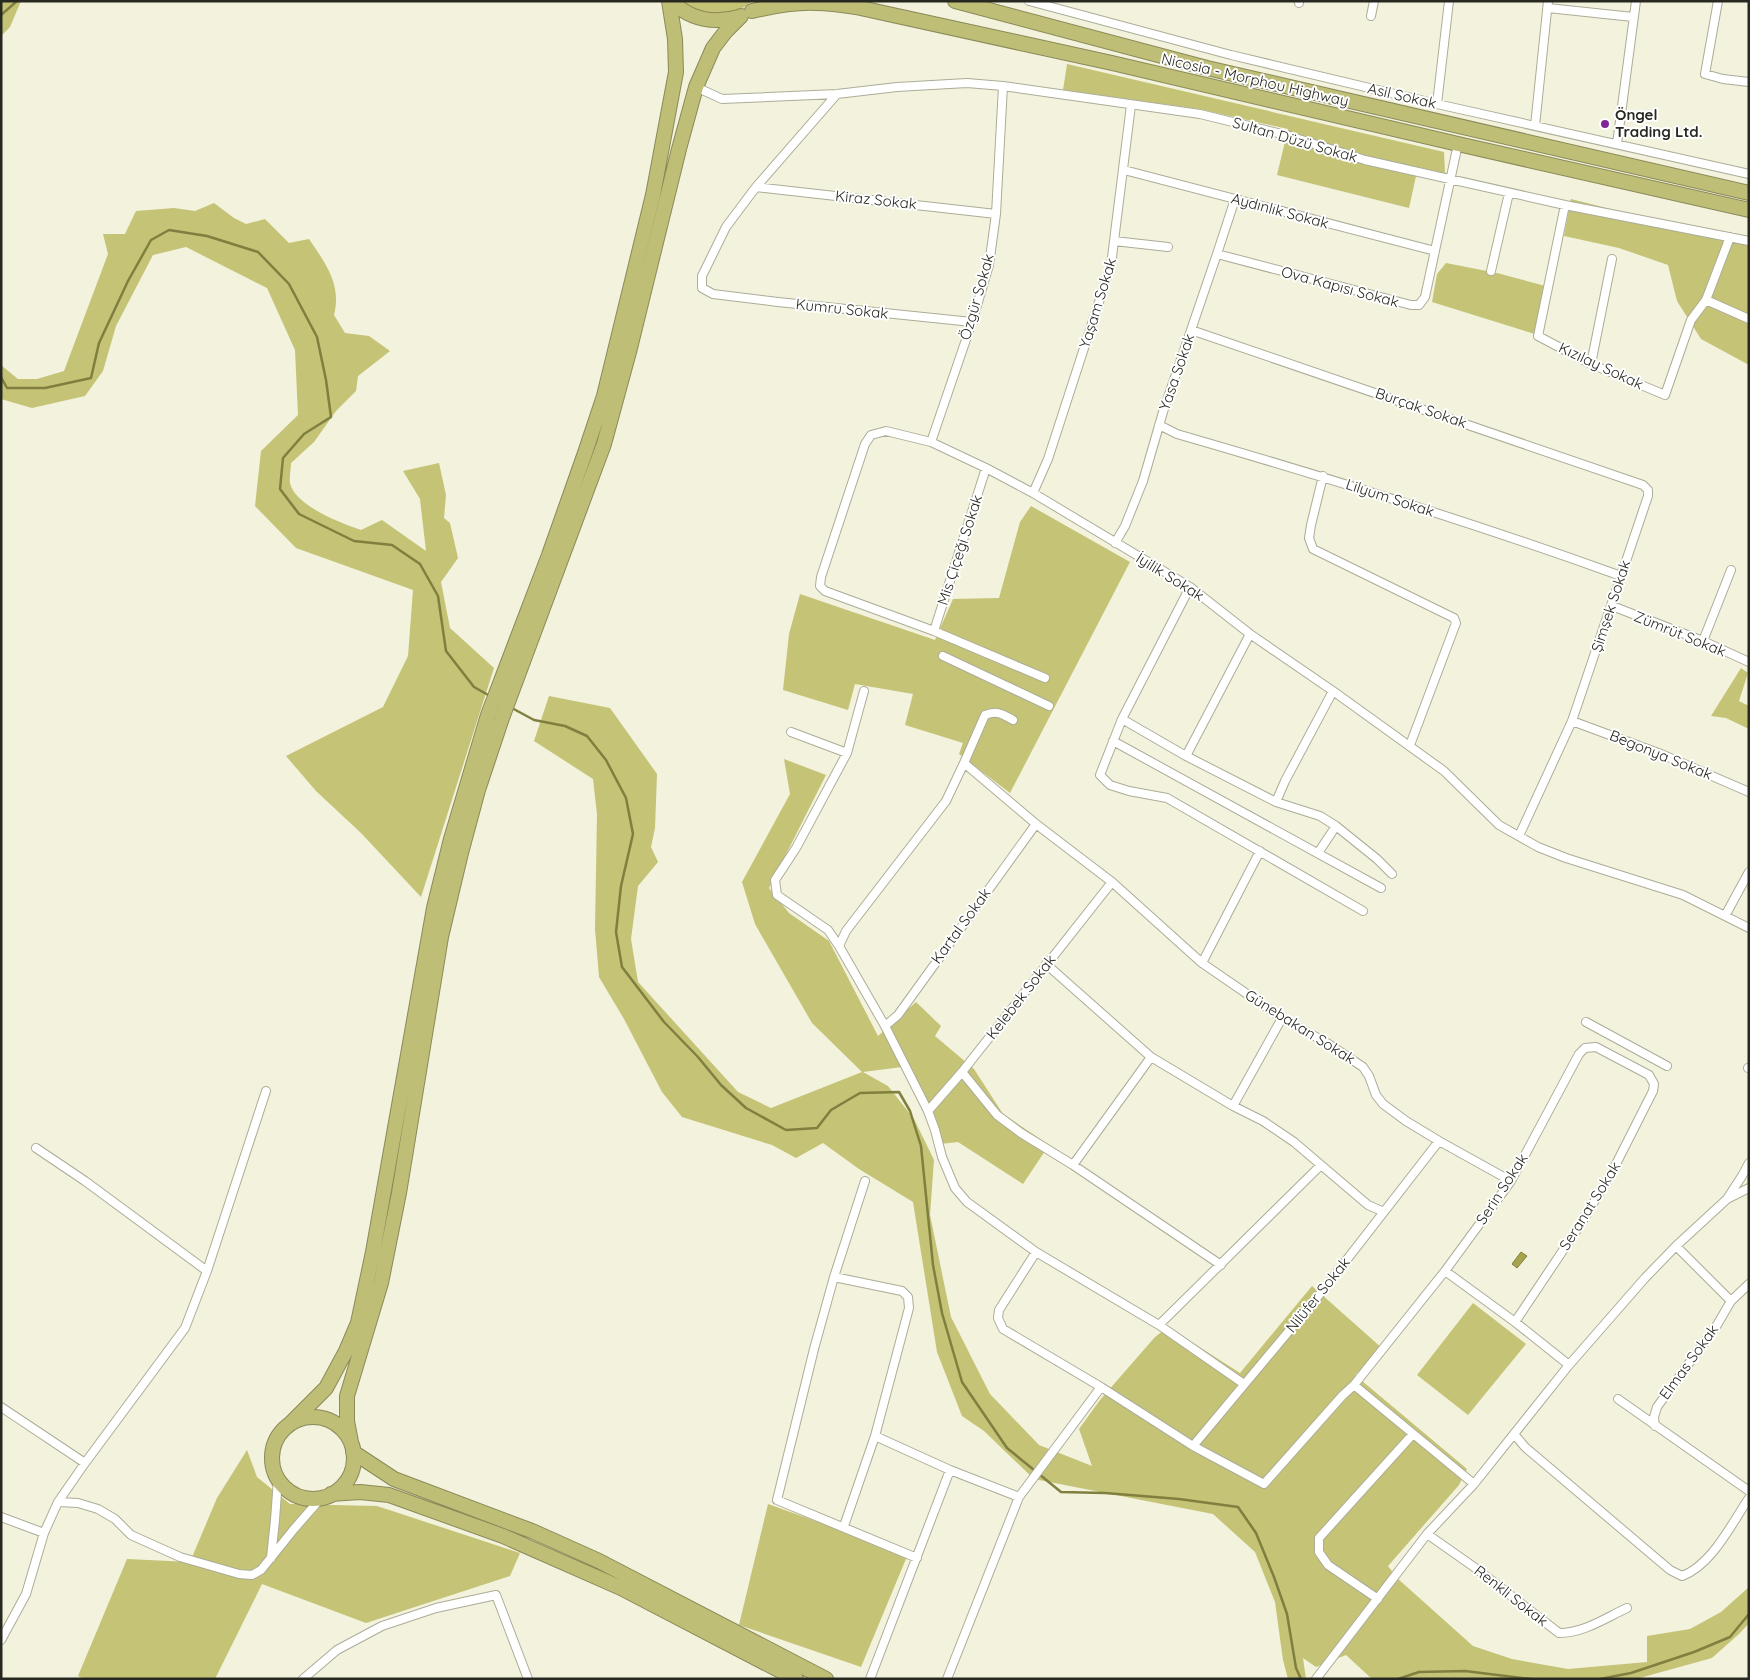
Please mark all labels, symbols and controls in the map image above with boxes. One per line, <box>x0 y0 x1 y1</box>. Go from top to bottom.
street label: Nicosia - Morphou Highway <box>1160 49 1351 110</box>
street label: Asil Sokak <box>1366 78 1438 113</box>
place label: Öngel Trading Ltd. <box>1615 105 1702 141</box>
street label: Sultan Düzü Sokak <box>1231 113 1360 166</box>
marker: Öngel Trading Ltd. <box>1599 118 1611 130</box>
street label: Kiraz Sokak <box>834 186 918 213</box>
street label: Aydınlık Sokak <box>1229 188 1331 233</box>
street label: Özgür Sokak <box>955 252 998 342</box>
street label: Yaşam Sokak <box>1075 255 1120 350</box>
street label: Ova Kapısı Sokak <box>1279 262 1401 311</box>
street label: Kumru Sokak <box>795 294 889 323</box>
street label: Yasa Sokak <box>1155 331 1199 413</box>
street label: Kızılay Sokak <box>1556 338 1647 393</box>
street label: Burçak Sokak <box>1373 383 1469 432</box>
street label: Lilyum Sokak <box>1344 474 1437 521</box>
street label: Mis Çiçeği Sokak <box>933 492 986 608</box>
street label: İyilik Sokak <box>1133 548 1208 605</box>
street label: Şimşek Sokak <box>1587 557 1634 654</box>
street label: Zümrüt Sokak <box>1631 606 1729 661</box>
street label: Begonya Sokak <box>1607 725 1715 784</box>
street label: Kartal Sokak <box>927 884 995 967</box>
street label: Kelebek Sokak <box>982 951 1060 1043</box>
street label: Günebakan Sokak <box>1242 985 1359 1068</box>
street label: Serin Sokak <box>1471 1149 1532 1228</box>
street label: Seranat Sokak <box>1555 1158 1624 1254</box>
street label: Nilüfer Sokak <box>1281 1253 1354 1336</box>
street label: Elmas Sokak <box>1655 1320 1722 1403</box>
street label: Renkli Sokak <box>1471 1561 1552 1630</box>

